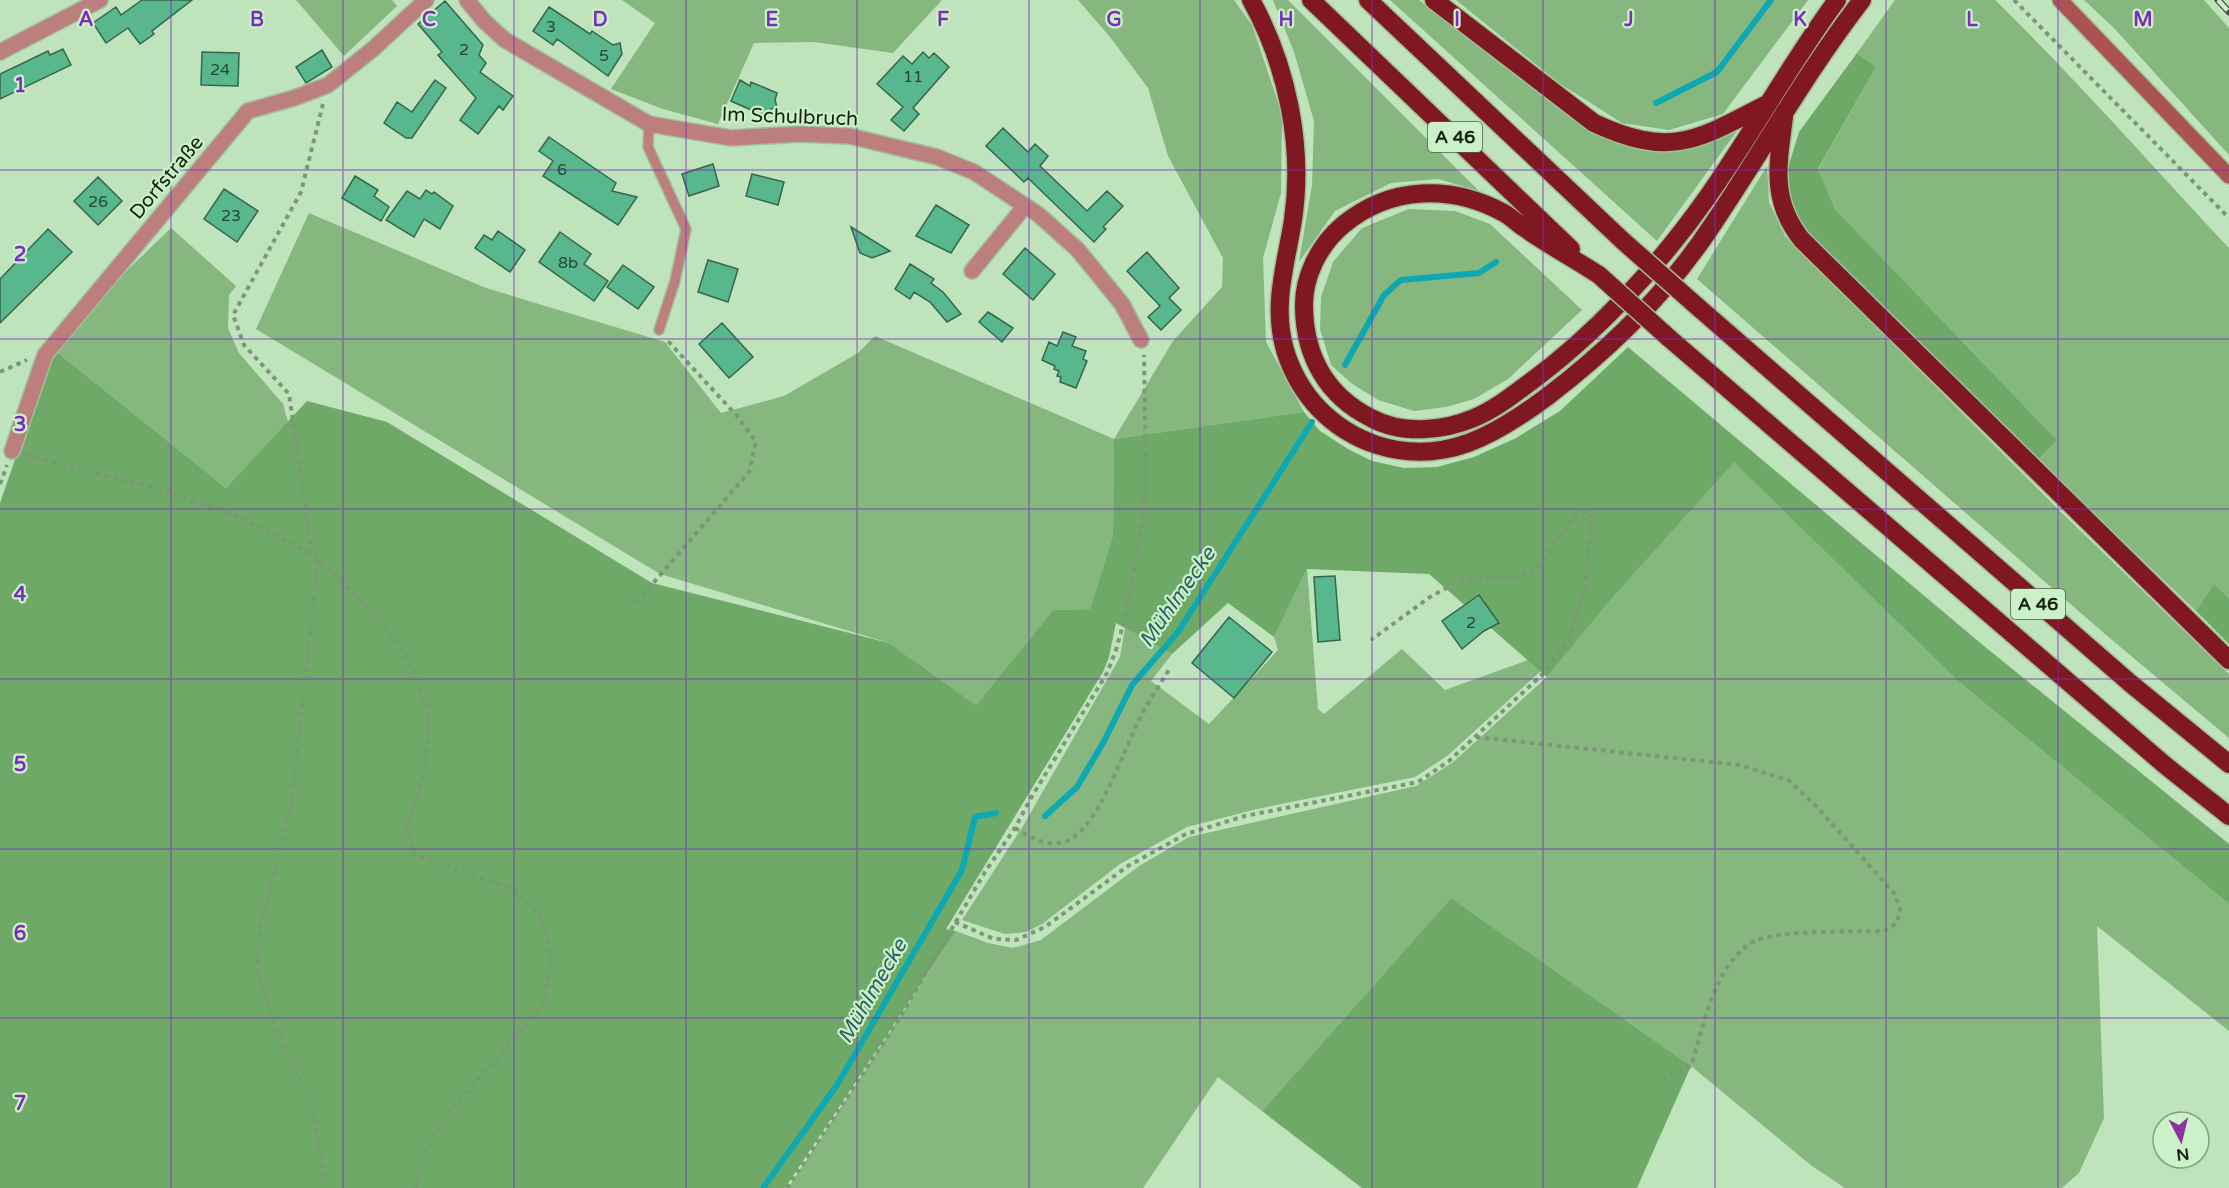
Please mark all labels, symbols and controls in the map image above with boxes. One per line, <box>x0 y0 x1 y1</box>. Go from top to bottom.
text: A <box>79 8 94 32</box>
text: B <box>250 8 264 32</box>
text: C <box>422 8 436 32</box>
text: D <box>592 8 608 32</box>
text: E <box>766 8 779 32</box>
text: F <box>937 8 949 32</box>
text: G <box>1106 8 1122 32</box>
text: H <box>1278 8 1294 32</box>
text: I <box>1454 8 1460 32</box>
text: J <box>1623 8 1634 32</box>
text: K <box>1793 8 1807 32</box>
text: L <box>1966 8 1978 32</box>
text: M <box>2133 8 2153 32</box>
house number: 3 <box>546 17 556 37</box>
house number: 2 <box>459 40 469 60</box>
house number: 5 <box>599 46 609 66</box>
house number: 24 <box>210 60 230 80</box>
house number: 11 <box>903 67 923 87</box>
text: 1 <box>14 74 26 98</box>
street label: Im Schulbruch <box>721 103 859 131</box>
road number: A 46 <box>1428 122 1482 152</box>
street label: Dorfstraße <box>125 131 209 224</box>
house number: 6 <box>557 160 567 180</box>
house number: 26 <box>88 192 108 212</box>
house number: 23 <box>221 206 241 226</box>
text: 2 <box>14 243 26 267</box>
house number: 8b <box>558 253 578 273</box>
text: 3 <box>14 413 26 437</box>
water label: Mühlmecke <box>1134 542 1222 652</box>
text: 4 <box>14 583 27 607</box>
road number: A 46 <box>2011 589 2065 619</box>
house number: 2 <box>1466 613 1476 633</box>
text: 5 <box>14 753 26 777</box>
text: 6 <box>14 922 26 946</box>
water label: Mühlmecke <box>833 934 913 1048</box>
text: 7 <box>14 1092 26 1116</box>
north arrow <box>2151 1110 2211 1170</box>
text: N <box>2175 1143 2190 1165</box>

